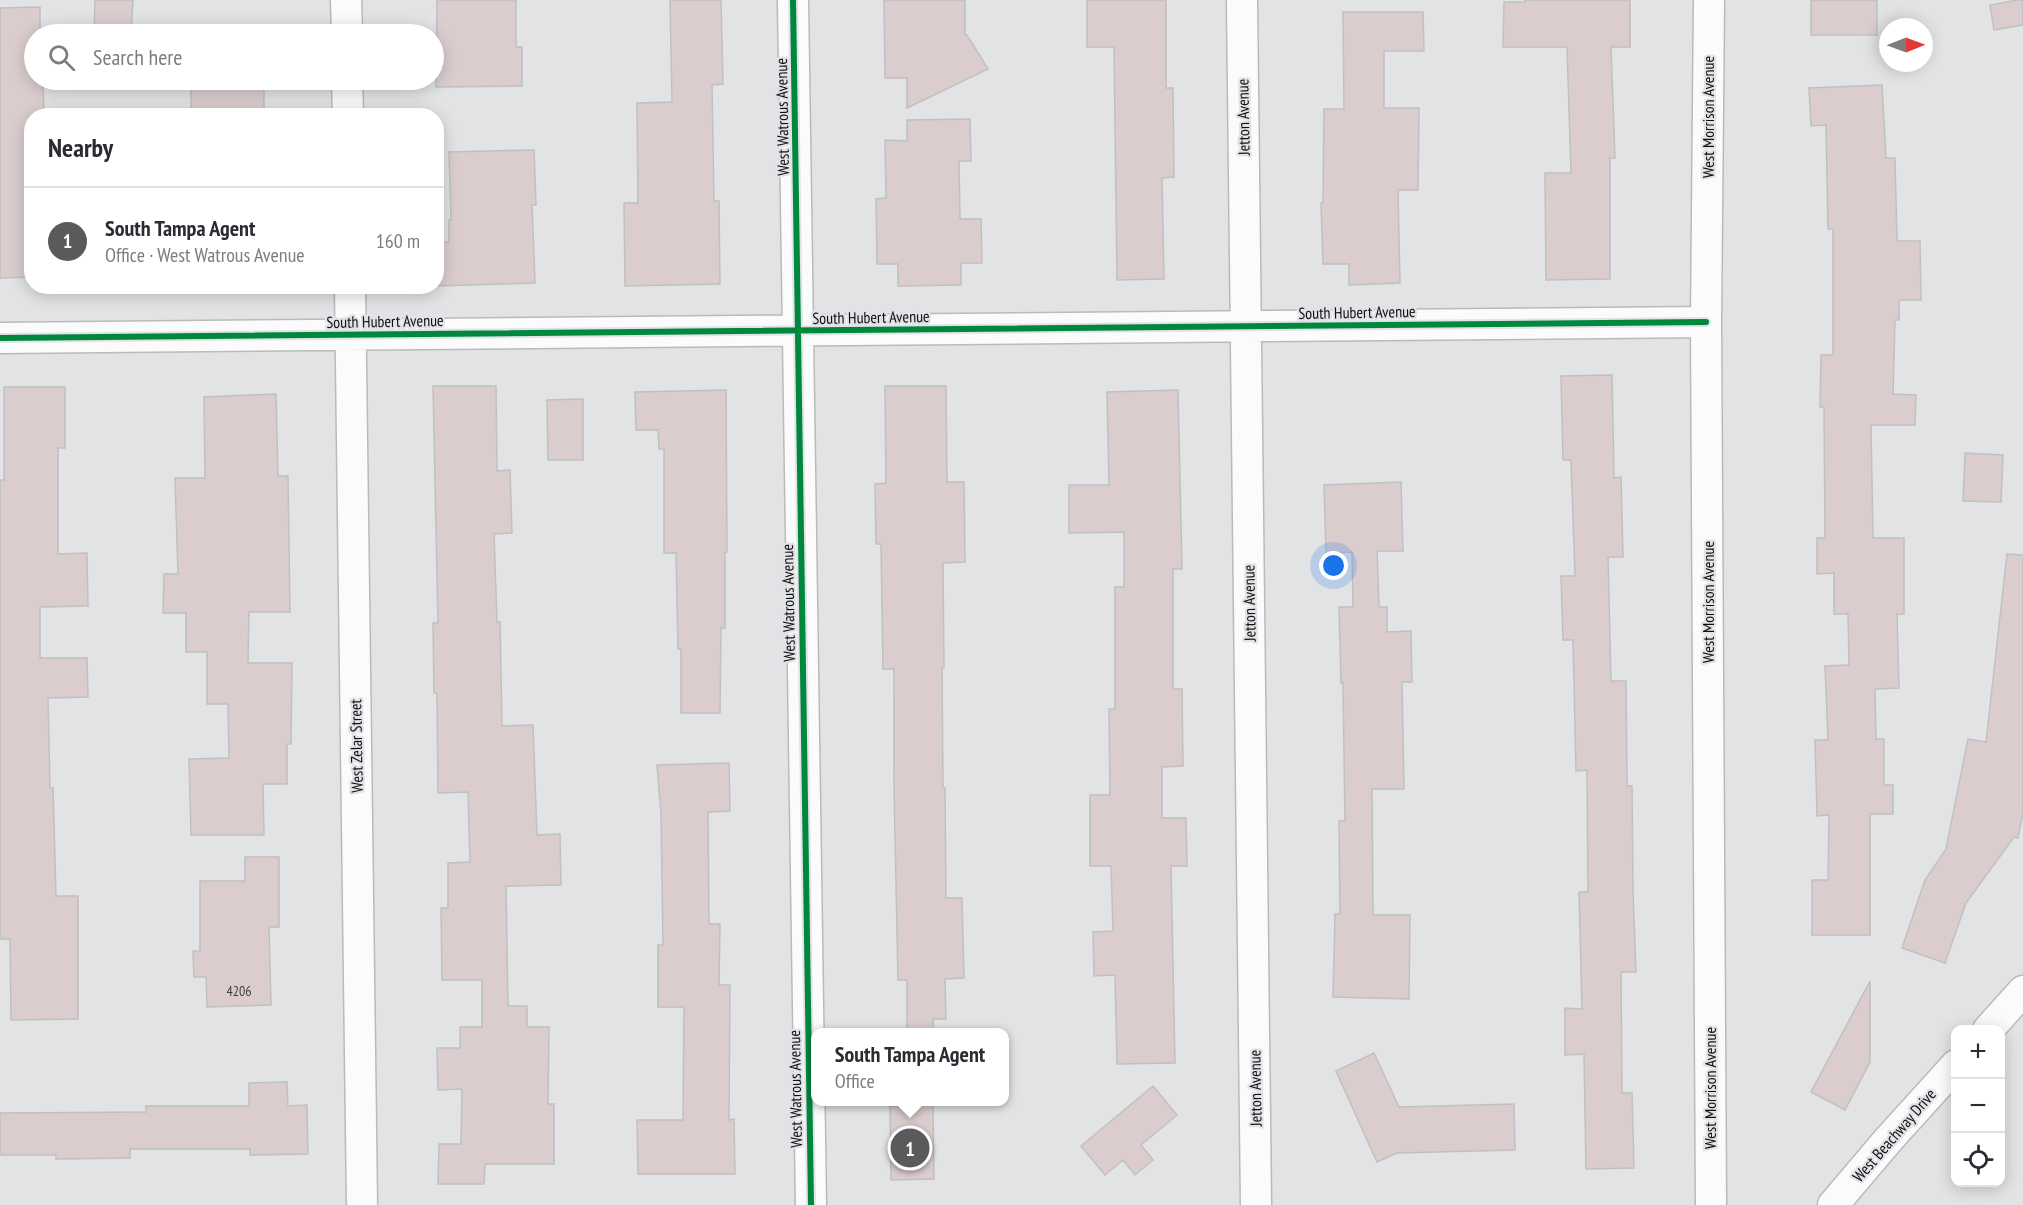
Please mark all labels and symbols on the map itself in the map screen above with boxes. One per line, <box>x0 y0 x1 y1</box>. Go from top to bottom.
north arrow <box>1879 18 1933 72</box>
street label: West Morrison Avenue <box>1698 56 1718 178</box>
street label: West Watrous Avenue <box>771 58 793 176</box>
street label: Jetton Avenue <box>1232 79 1254 156</box>
street label: South Hubert Avenue <box>1298 301 1416 323</box>
street label: South Hubert Avenue <box>812 306 930 328</box>
street label: South Hubert Avenue <box>326 310 444 332</box>
street label: West Morrison Avenue <box>1698 541 1718 663</box>
street label: West Watrous Avenue <box>777 544 799 662</box>
your location <box>1319 551 1348 580</box>
street label: Jetton Avenue <box>1238 565 1260 642</box>
street label: West Zelar Street <box>345 698 367 793</box>
house number: 4206 <box>226 982 252 1000</box>
street label: West Morrison Avenue <box>1700 1027 1720 1149</box>
street label: West Watrous Avenue <box>784 1030 806 1148</box>
street label: Jetton Avenue <box>1244 1050 1266 1127</box>
street label: West Beachway Drive <box>1848 1084 1940 1186</box>
pin: 1 <box>890 1126 930 1170</box>

